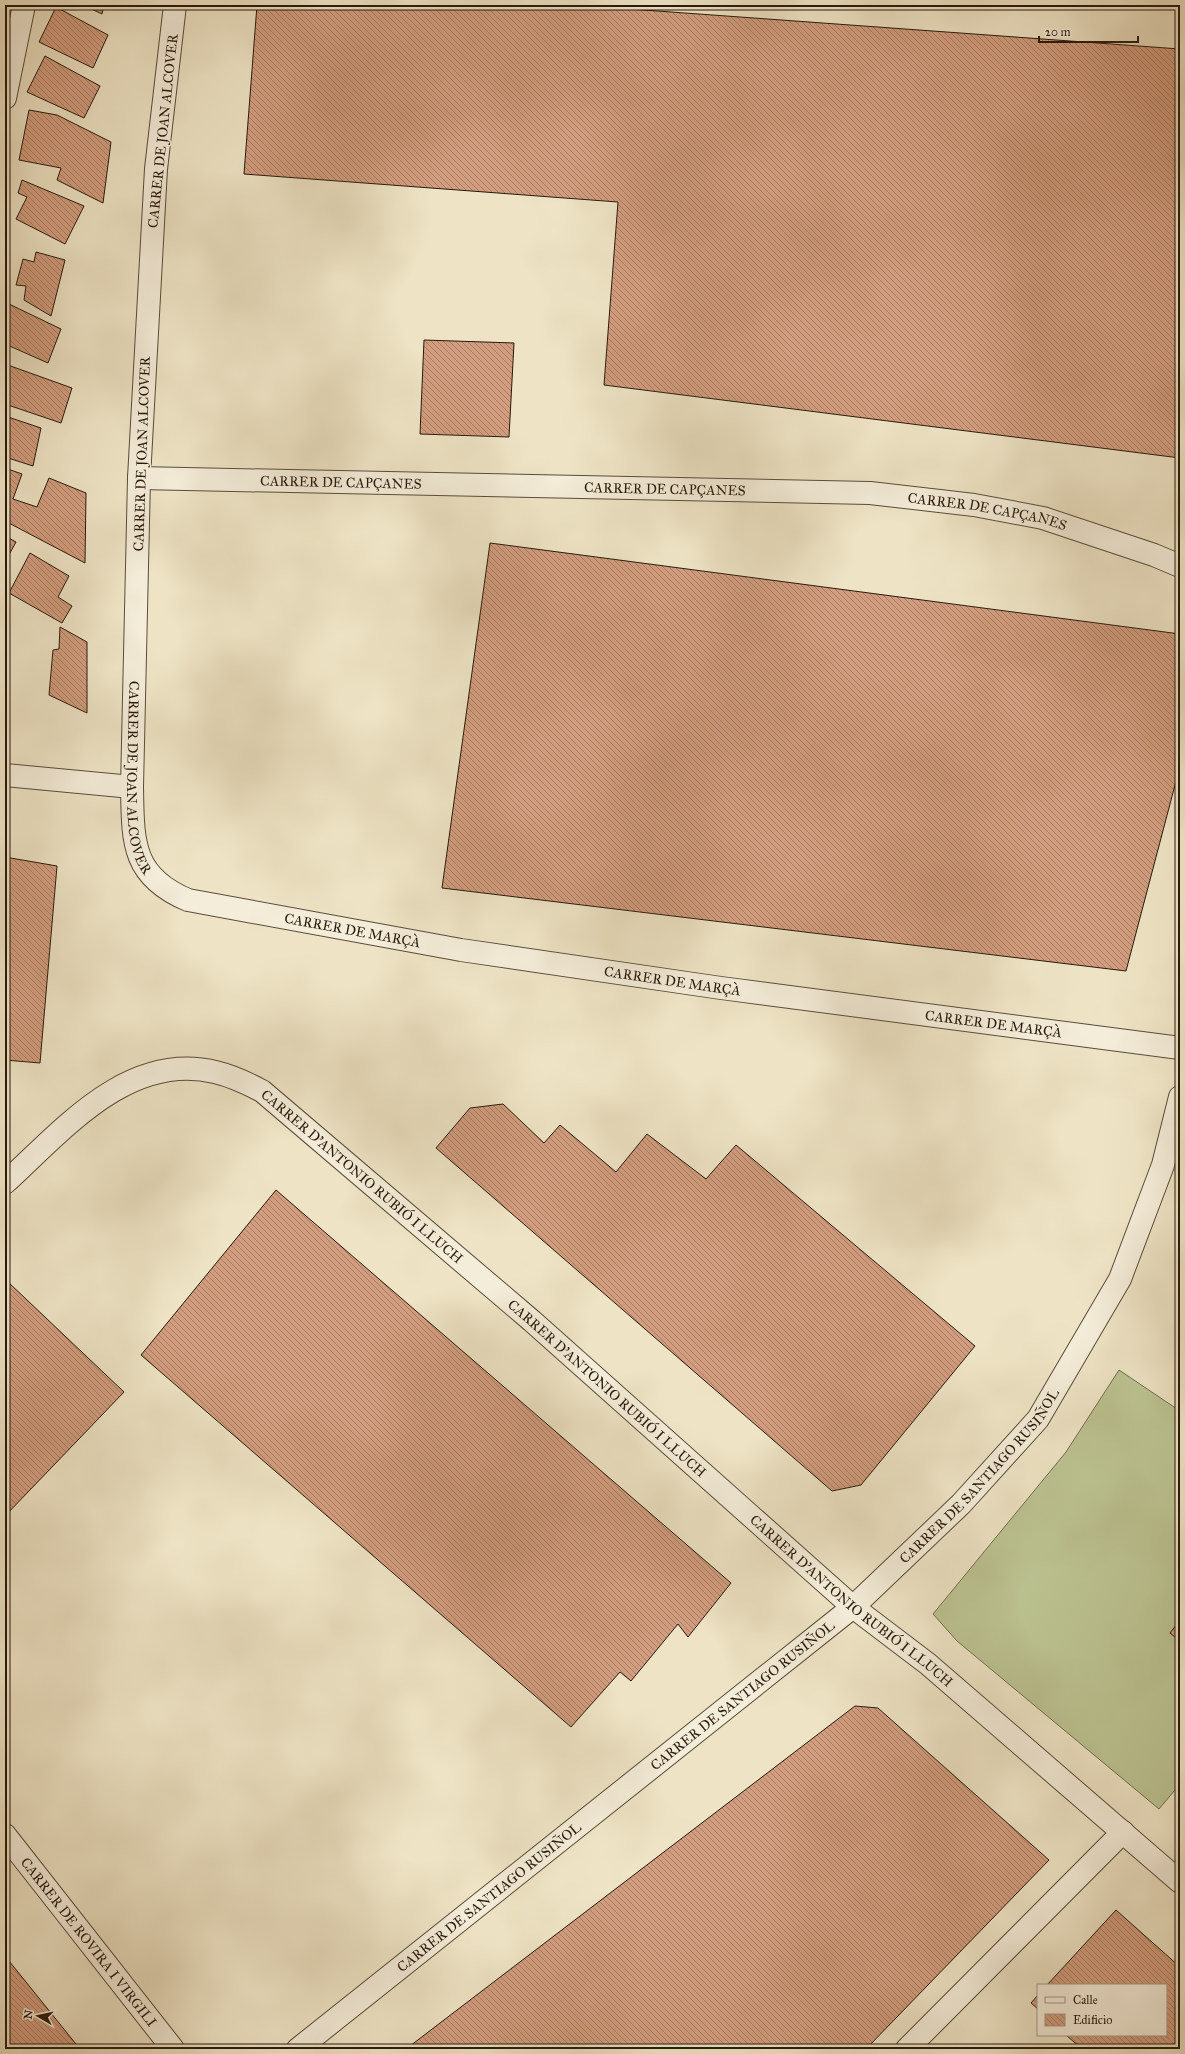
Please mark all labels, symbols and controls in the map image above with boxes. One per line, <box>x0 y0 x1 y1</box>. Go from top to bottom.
scale bar <box>1039 18 1138 44</box>
text: 20 m <box>1045 25 1071 39</box>
street label: CARRER DE JOAN ALCOVER <box>144 32 183 229</box>
street label: CARRER DE JOAN ALCOVER <box>130 355 155 552</box>
street label: CARRER DE CAPÇANES <box>260 472 422 492</box>
street label: CARRER DE CAPÇANES <box>584 479 746 499</box>
street label: CARRER DE CAPÇANES <box>907 489 1069 534</box>
street label: CARRER DE JOAN ALCOVER <box>123 681 156 878</box>
street label: CARRER DE MARÇÀ <box>283 909 423 951</box>
street label: CARRER DE MARÇÀ <box>603 963 743 999</box>
street label: CARRER DE MARÇÀ <box>924 1006 1064 1041</box>
street label: CARRER D'ANTONIO RUBIÓ I LLUCH <box>258 1086 466 1267</box>
street label: CARRER D'ANTONIO RUBIÓ I LLUCH <box>504 1296 710 1481</box>
street label: CARRER DE SANTIAGO RUSIÑOL <box>896 1385 1063 1567</box>
street label: CARRER D'ANTONIO RUBIÓ I LLUCH <box>747 1511 957 1690</box>
street label: CARRER DE SANTIAGO RUSIÑOL <box>647 1616 838 1774</box>
street label: CARRER DE SANTIAGO RUSIÑOL <box>393 1818 585 1975</box>
street label: CARRER DE ROVIRA I VIRGILI <box>17 1854 161 2030</box>
legend <box>1037 1984 1167 2036</box>
text: Calle <box>1073 1993 1098 2007</box>
north arrow <box>18 1996 58 2036</box>
text: N <box>21 2008 36 2020</box>
text: Edificio <box>1073 2013 1112 2027</box>

